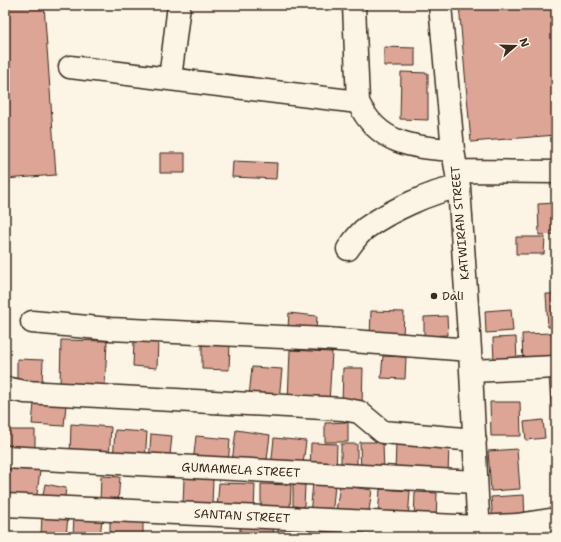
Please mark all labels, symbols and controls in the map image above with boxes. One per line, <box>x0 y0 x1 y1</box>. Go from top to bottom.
north arrow <box>495 26 535 66</box>
text: N <box>515 36 533 50</box>
street label: KATWIRAN STREET <box>447 165 473 281</box>
place label: Dali <box>442 288 464 304</box>
marker: Dali <box>429 291 439 301</box>
street label: GUMAMELA STREET <box>181 459 301 481</box>
street label: SANTAN STREET <box>194 505 291 527</box>

